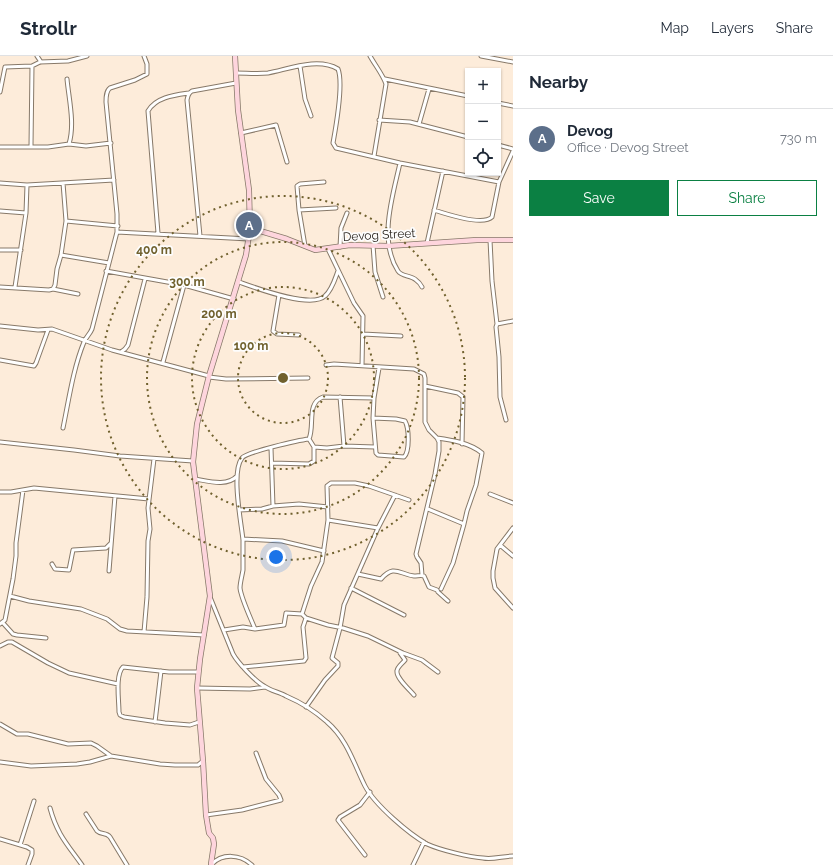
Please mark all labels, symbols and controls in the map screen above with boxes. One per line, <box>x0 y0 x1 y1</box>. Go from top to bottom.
text: Strollr <box>20 17 77 39</box>
text: Map <box>661 20 689 36</box>
text: Layers <box>711 20 754 36</box>
text: Share <box>776 20 813 36</box>
map controls <box>465 68 501 176</box>
button: + <box>465 68 501 104</box>
text: Nearby <box>529 72 588 92</box>
button: − <box>465 104 501 140</box>
text: Devog <box>567 122 613 140</box>
text: A <box>538 131 546 146</box>
text: 730 m <box>780 131 817 146</box>
button: locate <box>465 140 501 176</box>
text: Office · Devog Street <box>567 140 689 155</box>
button: Save <box>529 180 669 216</box>
button: Share <box>677 180 817 216</box>
pin: A <box>236 210 262 240</box>
street label: Devog Street <box>342 226 416 244</box>
text: 400 m <box>136 243 172 257</box>
text: 300 m <box>169 275 205 289</box>
text: 200 m <box>201 307 237 321</box>
text: 100 m <box>234 339 268 353</box>
centre of rings <box>276 371 290 385</box>
your location <box>266 547 286 567</box>

